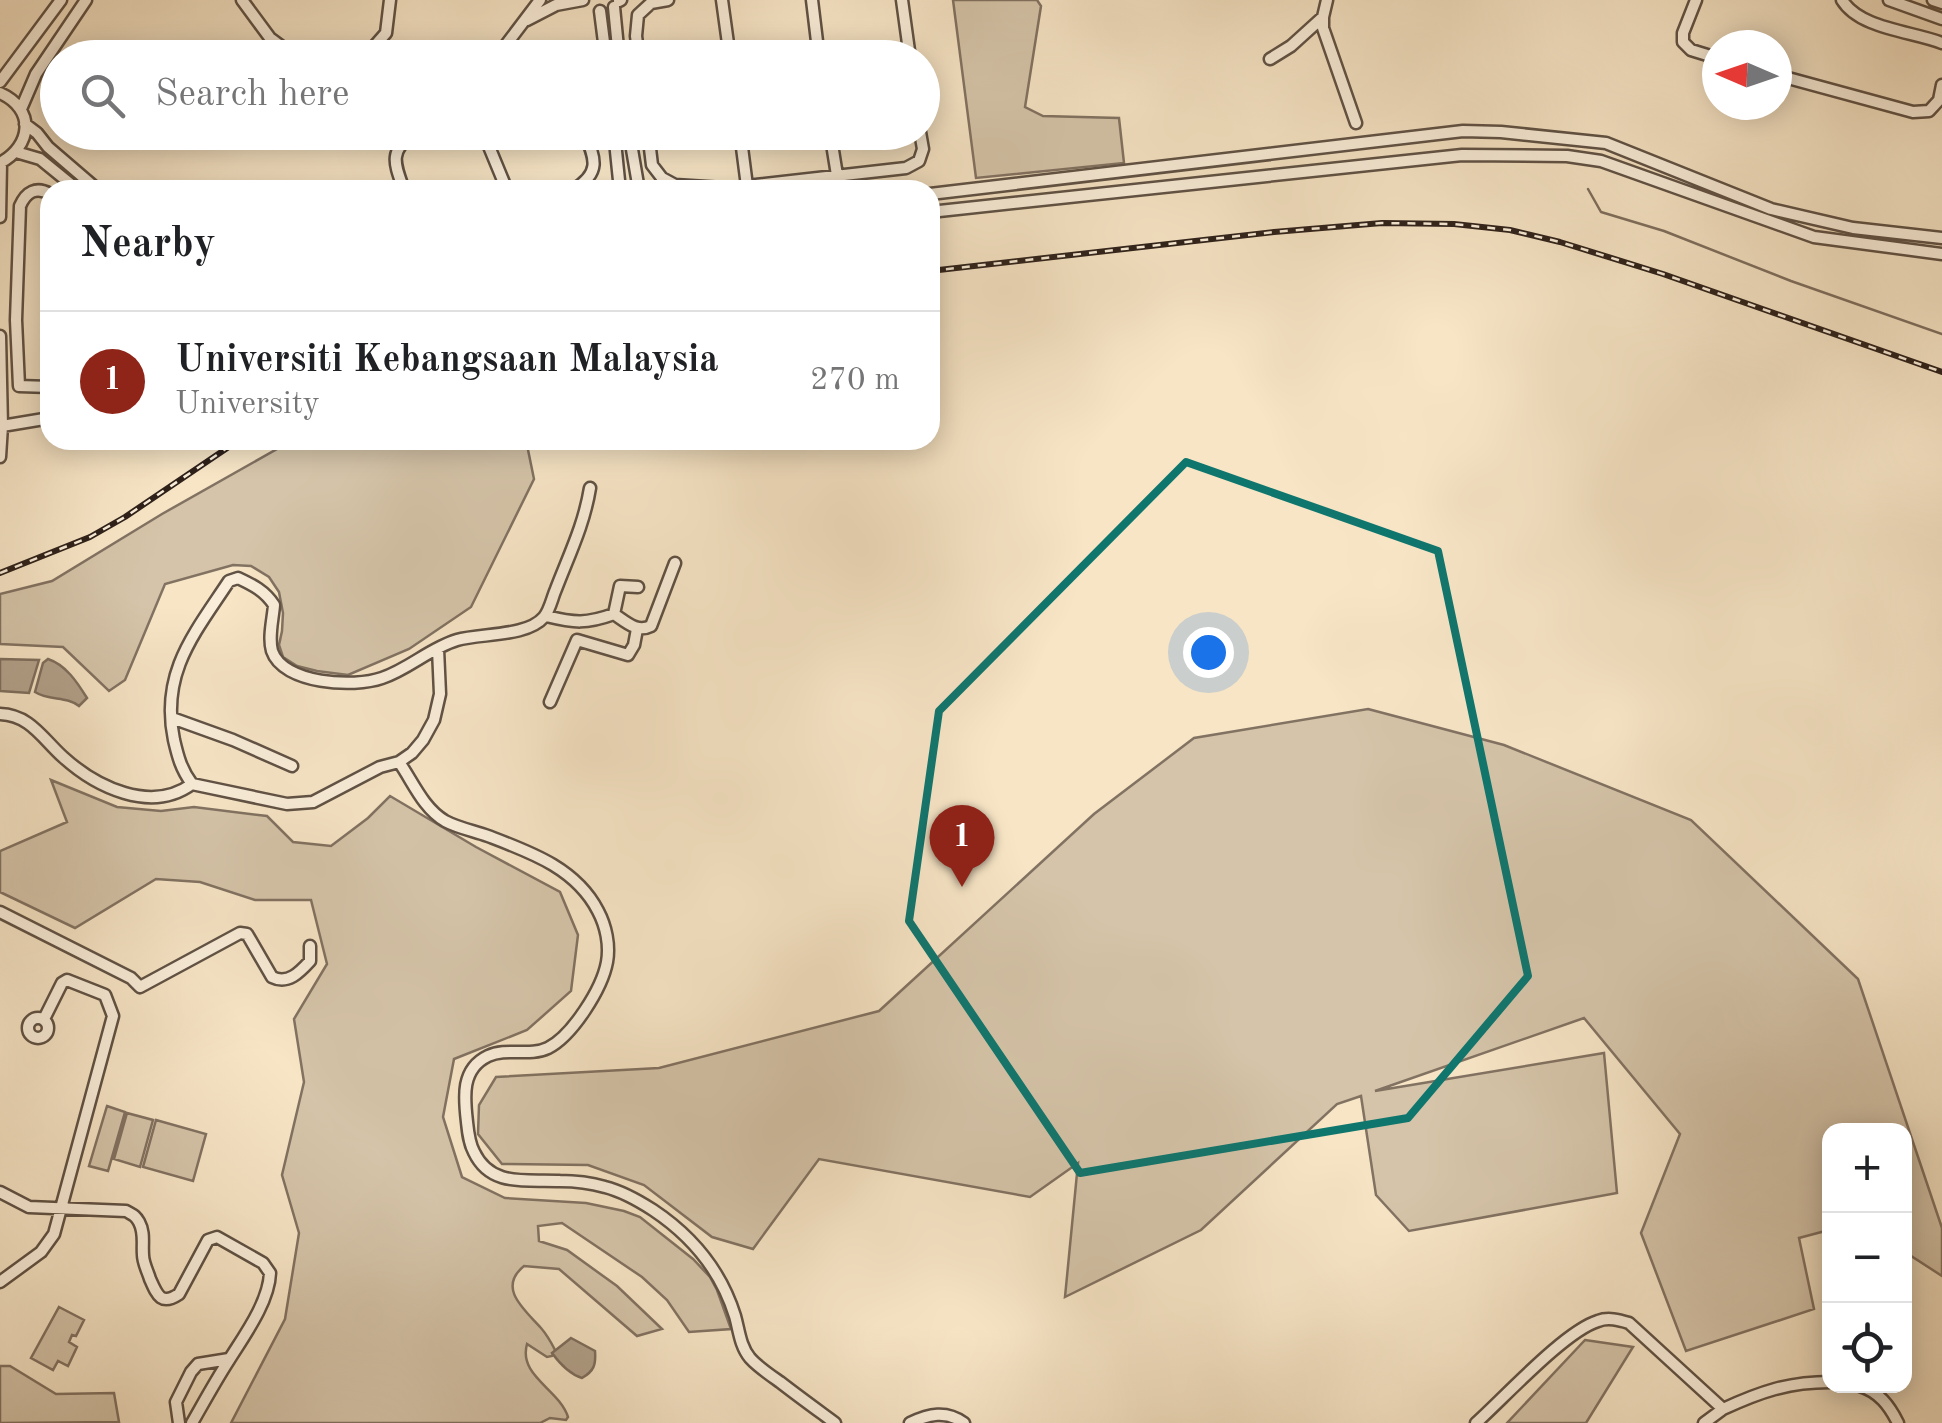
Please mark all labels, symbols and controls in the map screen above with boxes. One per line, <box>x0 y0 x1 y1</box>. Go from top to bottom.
north arrow <box>1702 30 1792 120</box>
search box <box>40 40 940 150</box>
icon: search <box>75 68 130 123</box>
text: Search here <box>155 76 350 114</box>
text: Nearby <box>80 224 216 266</box>
text: Universiti Kebangsaan Malaysia <box>175 342 719 380</box>
text: 1 <box>103 365 122 397</box>
text: 270 m <box>810 365 900 397</box>
text: University <box>175 389 320 421</box>
your location <box>1183 627 1234 678</box>
pin: 1 <box>930 804 994 887</box>
map controls <box>1822 1123 1912 1393</box>
button: + <box>1822 1123 1912 1213</box>
button: − <box>1822 1213 1912 1303</box>
button: locate <box>1822 1303 1912 1393</box>

